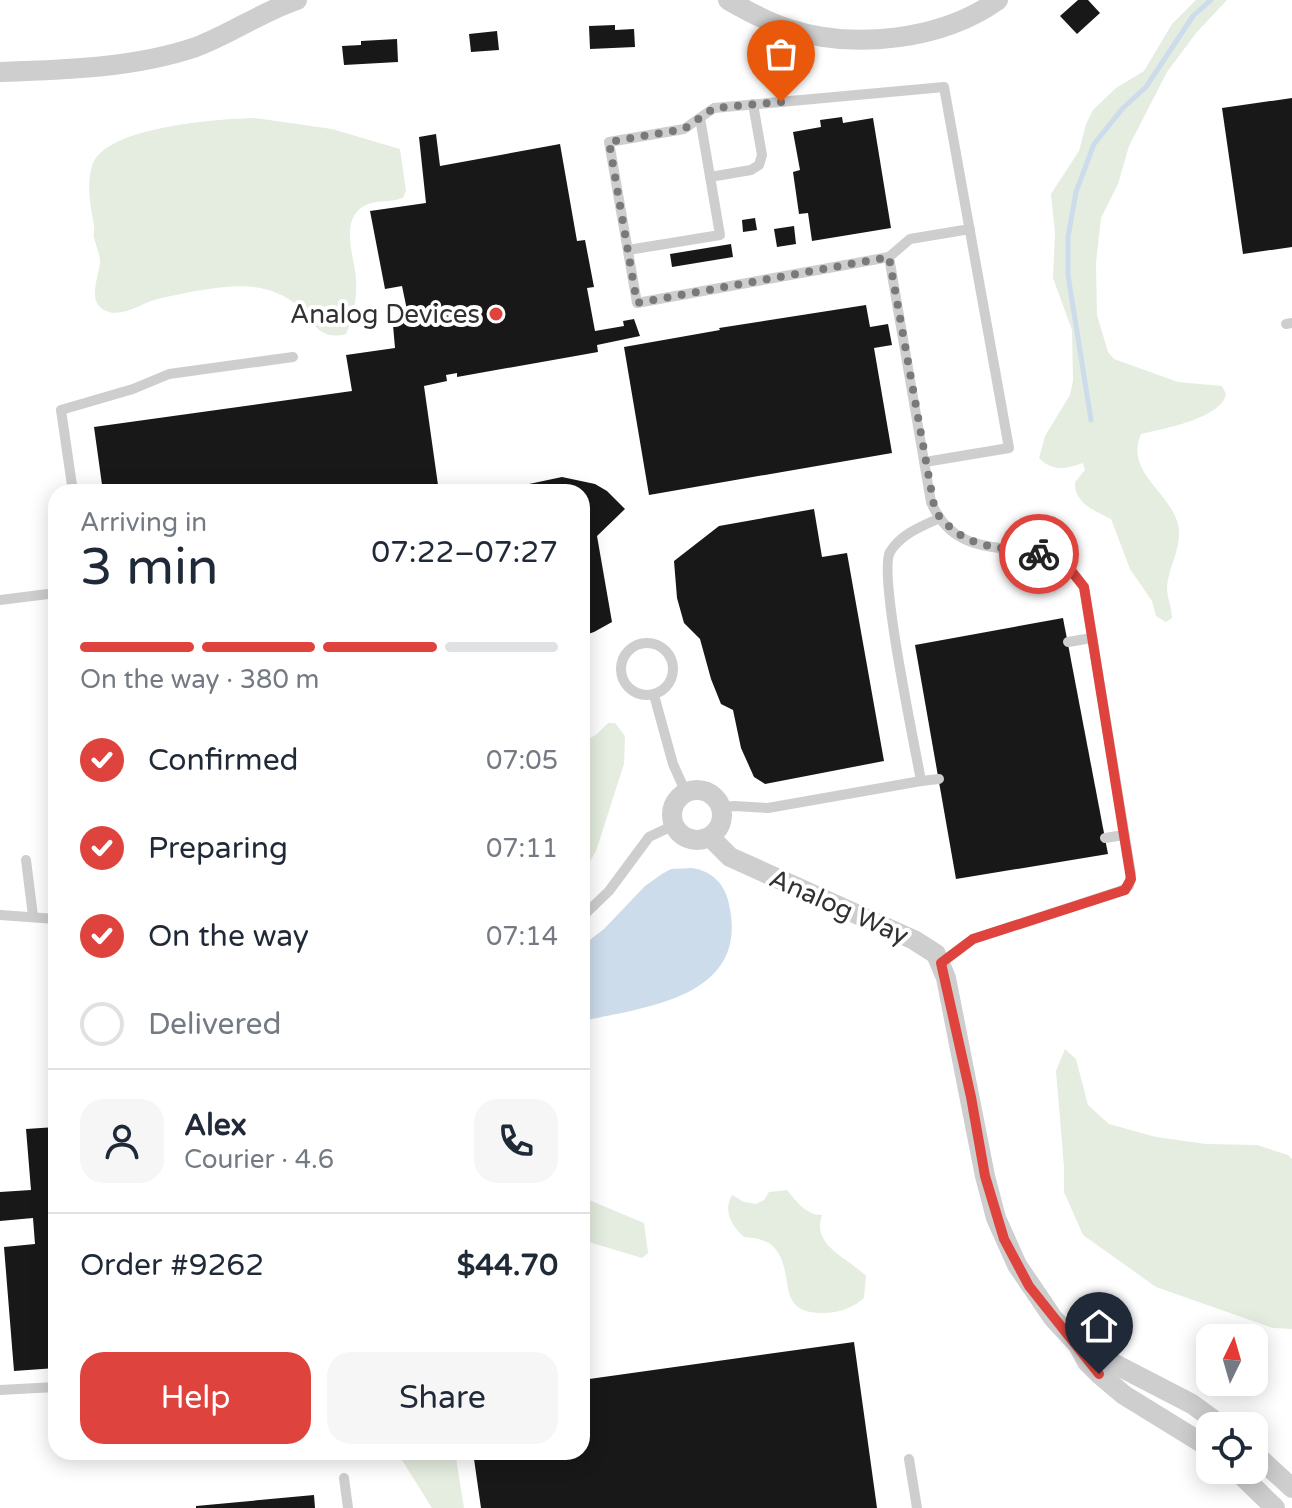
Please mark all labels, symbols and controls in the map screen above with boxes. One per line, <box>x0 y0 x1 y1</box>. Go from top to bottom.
pin <box>747 20 815 102</box>
icon: bag <box>759 32 803 76</box>
place label: Analog Devices <box>290 299 480 330</box>
marker: Analog Devices <box>487 305 505 323</box>
text: Arriving in <box>80 507 207 538</box>
courier <box>999 514 1079 594</box>
icon: bike <box>1017 532 1061 576</box>
text: 07:22–07:27 <box>371 534 558 571</box>
text: 3 min <box>80 536 219 599</box>
text: On the way · 380 m <box>80 664 319 695</box>
icon: check <box>80 738 124 782</box>
text: Confirmed <box>148 742 299 779</box>
text: 07:05 <box>486 745 558 776</box>
icon: check <box>80 826 124 870</box>
text: Preparing <box>148 830 288 867</box>
text: 07:11 <box>486 833 558 864</box>
street label: Analog Way <box>765 863 913 951</box>
icon: check <box>80 914 124 958</box>
text: On the way <box>148 918 309 955</box>
text: 07:14 <box>486 921 558 952</box>
text: Delivered <box>148 1006 282 1043</box>
button: person <box>80 1099 164 1183</box>
button: phone <box>474 1099 558 1183</box>
text: Alex <box>184 1107 247 1144</box>
text: Courier · 4.6 <box>184 1144 334 1175</box>
text: Order #9262 <box>80 1247 264 1284</box>
text: $44.70 <box>457 1247 558 1284</box>
pin <box>1065 1292 1133 1374</box>
icon: home <box>1077 1304 1121 1348</box>
north arrow <box>1196 1324 1268 1396</box>
map controls <box>1196 1324 1268 1484</box>
button: Help <box>80 1352 311 1444</box>
button: Share <box>327 1352 558 1444</box>
button: locate <box>1196 1412 1268 1484</box>

